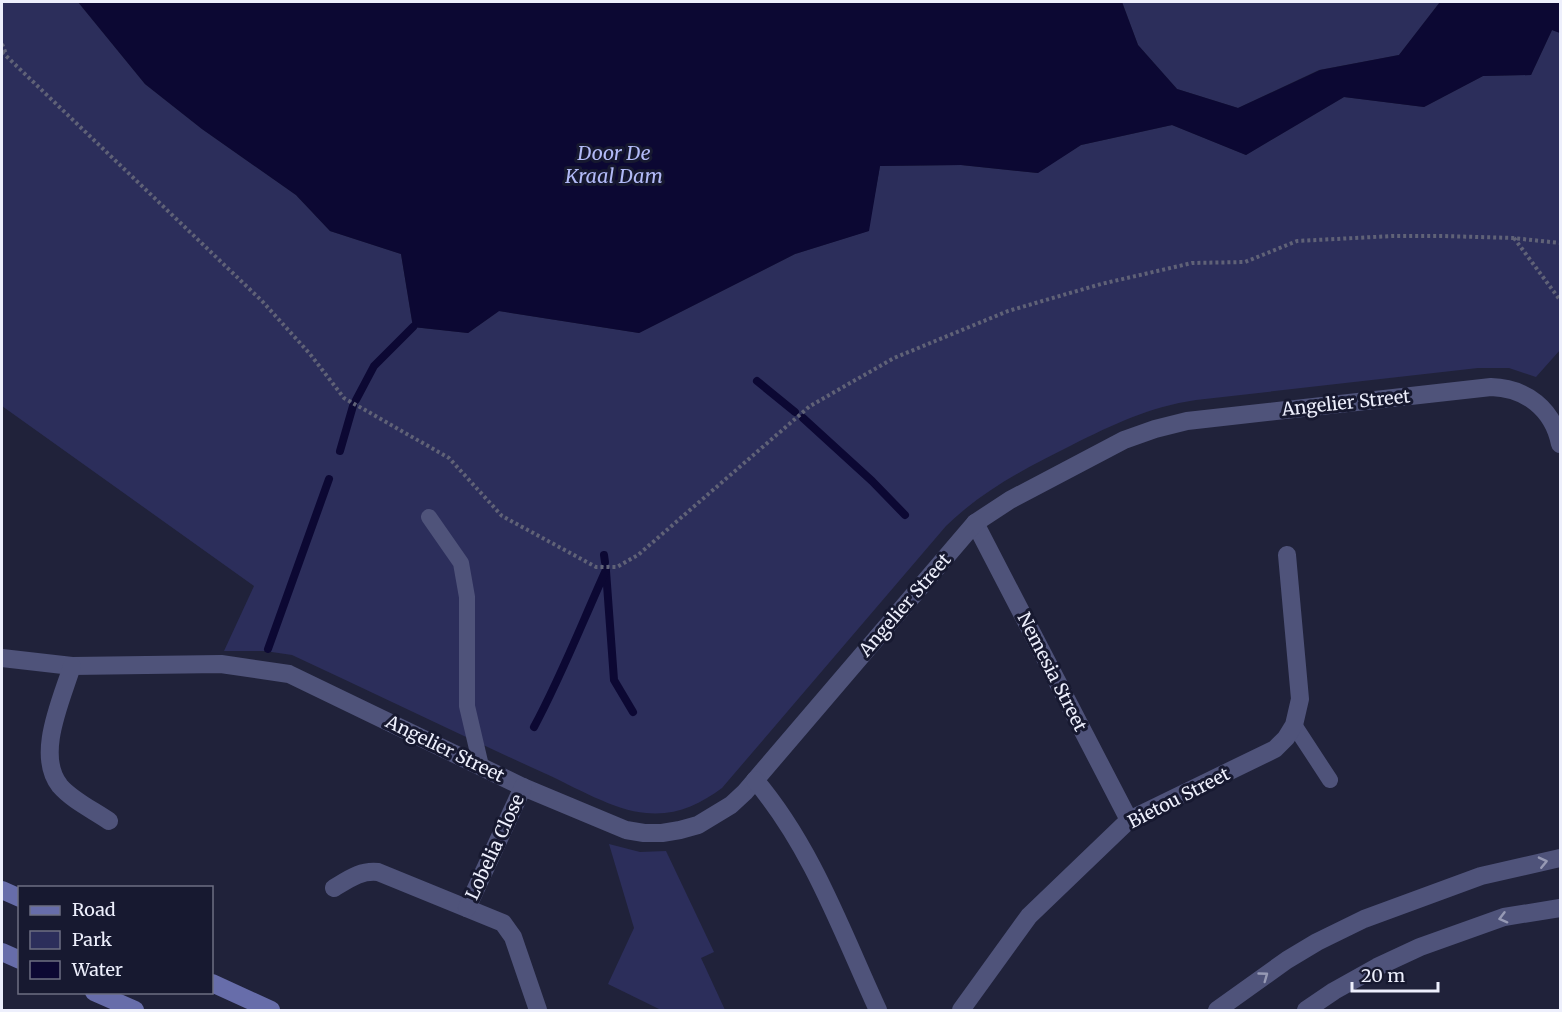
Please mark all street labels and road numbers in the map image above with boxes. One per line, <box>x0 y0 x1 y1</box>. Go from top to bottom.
street label: Angelier Street <box>1280 384 1411 421</box>
street label: Angelier Street <box>853 548 956 662</box>
street label: Nemesia Street <box>1013 608 1092 735</box>
street label: Angelier Street <box>381 709 508 787</box>
street label: Bietou Street <box>1124 762 1234 833</box>
street label: Lobelia Close <box>460 790 529 903</box>

